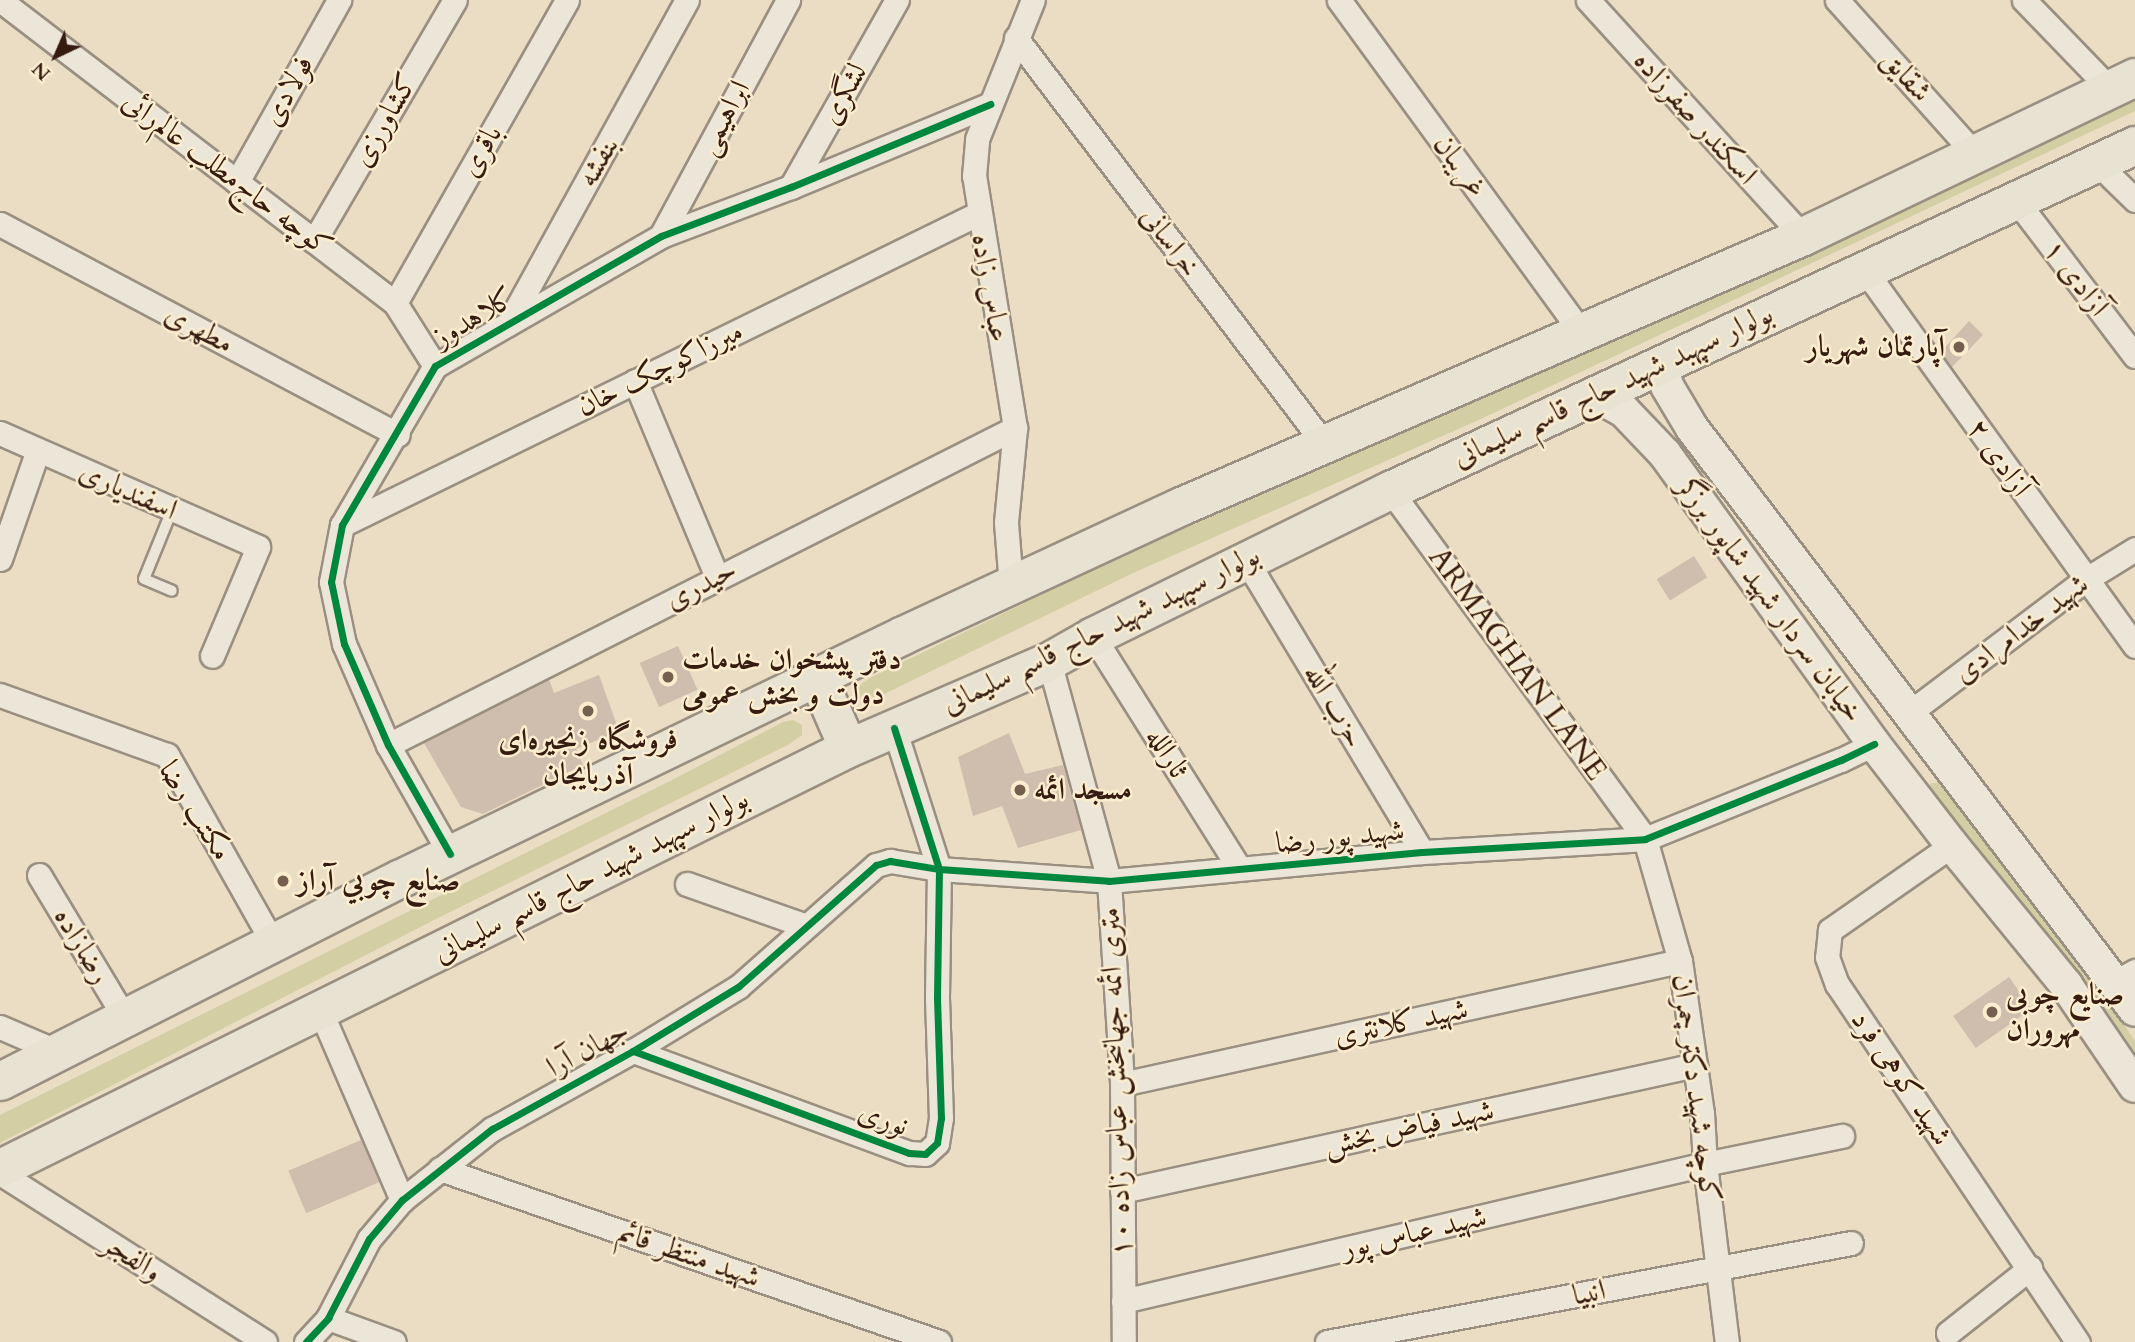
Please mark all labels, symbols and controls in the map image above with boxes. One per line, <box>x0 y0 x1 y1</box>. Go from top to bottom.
north arrow <box>21 21 91 91</box>
street label: شقایق <box>1873 42 1939 110</box>
street label: اسکندر صفرزاده <box>1625 43 1765 193</box>
street label: فولادی <box>254 50 322 132</box>
text: N <box>26 56 56 86</box>
street label: لشگری <box>812 57 876 131</box>
street label: کشاورزی <box>344 67 426 173</box>
street label: ابراهیمی <box>689 74 759 162</box>
street label: کوچه حاج‌مطلب عالم‌رائی <box>115 83 339 265</box>
street label: باقری <box>452 118 510 184</box>
street label: غریبان <box>1425 127 1495 205</box>
street label: بنفشه <box>570 130 626 194</box>
street label: خراسانی <box>1132 200 1208 284</box>
street label: عباس زاده <box>963 231 1017 345</box>
street label: آزادی ۱ <box>2035 232 2117 324</box>
street label: کلاهدوز <box>426 280 522 356</box>
street label: مطهری <box>158 296 240 362</box>
street label: بولوار سپهبد شهید حاج قاسم سلیمانی <box>1447 296 1779 476</box>
street label: میرزاکوچک خان <box>571 313 749 425</box>
place label: آپارتمان شهریار <box>1806 329 1945 365</box>
marker: آپارتمان شهریار <box>1951 339 1967 355</box>
street label: آزادی ۲ <box>1959 412 2039 504</box>
street label: اسفندیاری <box>73 453 183 529</box>
street label: خیابان سردار شهید شاپور برزگر <box>1669 470 1871 730</box>
street label: بولوار سپهبد شهید حاج قاسم سلیمانی <box>936 537 1266 723</box>
street label: ARMAGHAN LANE <box>1420 541 1614 787</box>
street label: حیدری <box>659 552 743 618</box>
street label: شهید خدامرادی <box>1946 566 2096 692</box>
place label: دفتر پیشخوان خدمات دولت و بخش عمومی <box>682 642 902 712</box>
street label: حزب الله <box>1295 658 1373 754</box>
marker: دفتر پیشخوان خدمات دولت و بخش عمومی <box>660 669 676 685</box>
marker: فروشگاه زنجیره‌ای آذربایجان <box>580 703 596 719</box>
street label: ثارالله <box>1138 721 1196 785</box>
place label: فروشگاه زنجیره‌ای آذربایجان <box>498 722 678 792</box>
street label: مکتب رضا <box>150 754 240 868</box>
place label: مسجد ائمه <box>1034 772 1132 808</box>
street label: بولوار سپهبد شهید حاج قاسم سلیمانی <box>427 781 755 971</box>
marker: مسجد ائمه <box>1012 782 1028 798</box>
street label: شهید پور رضا <box>1274 812 1406 862</box>
place label: صنايع چوبي آراز <box>297 863 460 899</box>
marker: صنايع چوبي آراز <box>275 873 291 889</box>
street label: رضازاده <box>45 901 119 991</box>
street label: ۱۰ متری ائمه جهانبخش عباس زاده <box>1092 907 1140 1257</box>
street label: کوچه شهید دکتر چمران <box>1664 972 1728 1204</box>
place label: صنایع چوبی مهروران <box>2006 977 2124 1048</box>
street label: شهید کلانتری <box>1331 991 1471 1055</box>
street label: شهید کوهی فرد <box>1843 1004 1959 1152</box>
marker: صنایع چوبی مهروران <box>1984 1004 2000 1020</box>
street label: جهان آرا <box>541 1012 635 1086</box>
street label: شهید فیاض بخش <box>1321 1092 1497 1164</box>
street label: نوری <box>853 1094 913 1144</box>
street label: شهید عباس پور <box>1338 1199 1490 1267</box>
street label: شهید منتظر قائم <box>613 1214 765 1296</box>
street label: والفجر <box>95 1226 169 1290</box>
street label: انبیا <box>1569 1272 1609 1314</box>

